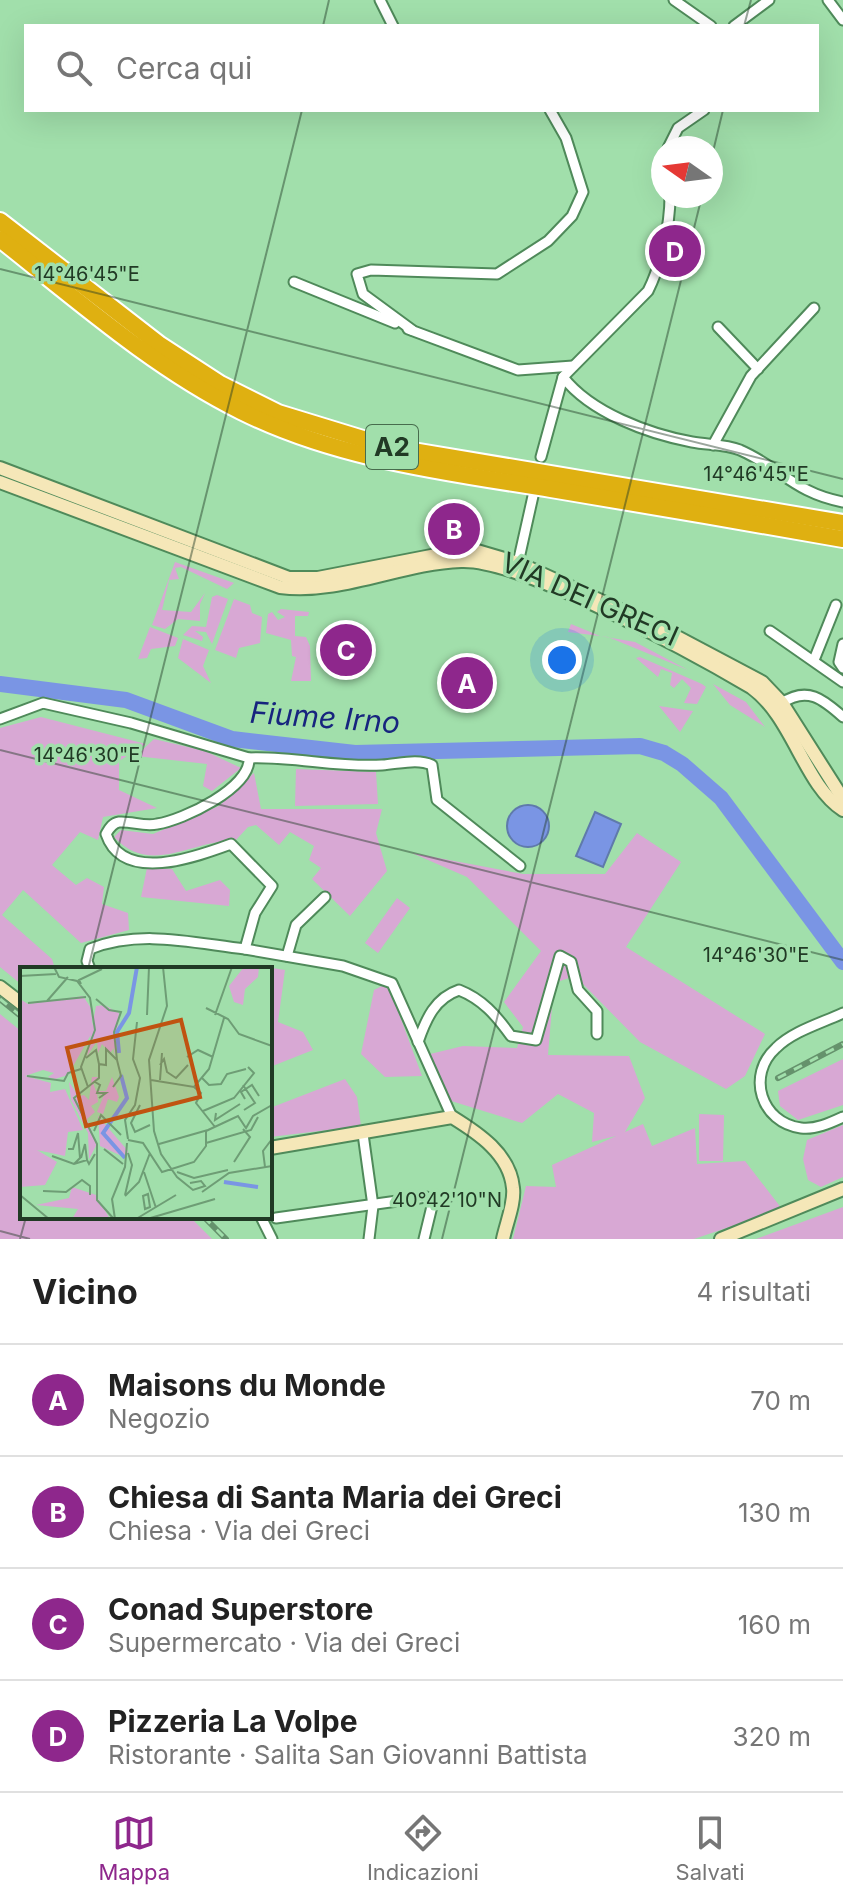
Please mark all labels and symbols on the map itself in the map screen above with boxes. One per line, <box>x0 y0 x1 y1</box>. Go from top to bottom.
north arrow <box>651 136 723 208</box>
pin: D <box>649 221 701 281</box>
text: 14°46'45"E <box>34 262 140 286</box>
road number: A2 <box>366 425 418 469</box>
text: 14°46'45"E <box>703 462 809 486</box>
pin: B <box>428 499 480 559</box>
street label: VIA DEI GRECI <box>496 545 684 653</box>
pin: C <box>320 620 372 680</box>
your location <box>542 640 582 680</box>
pin: A <box>441 653 493 713</box>
water label: Fiume Irno <box>249 694 401 740</box>
text: 14°46'30"E <box>34 743 140 767</box>
text: 14°46'30"E <box>703 943 809 967</box>
inset map <box>20 967 272 1219</box>
text: 40°42'10"N <box>392 1188 502 1212</box>

